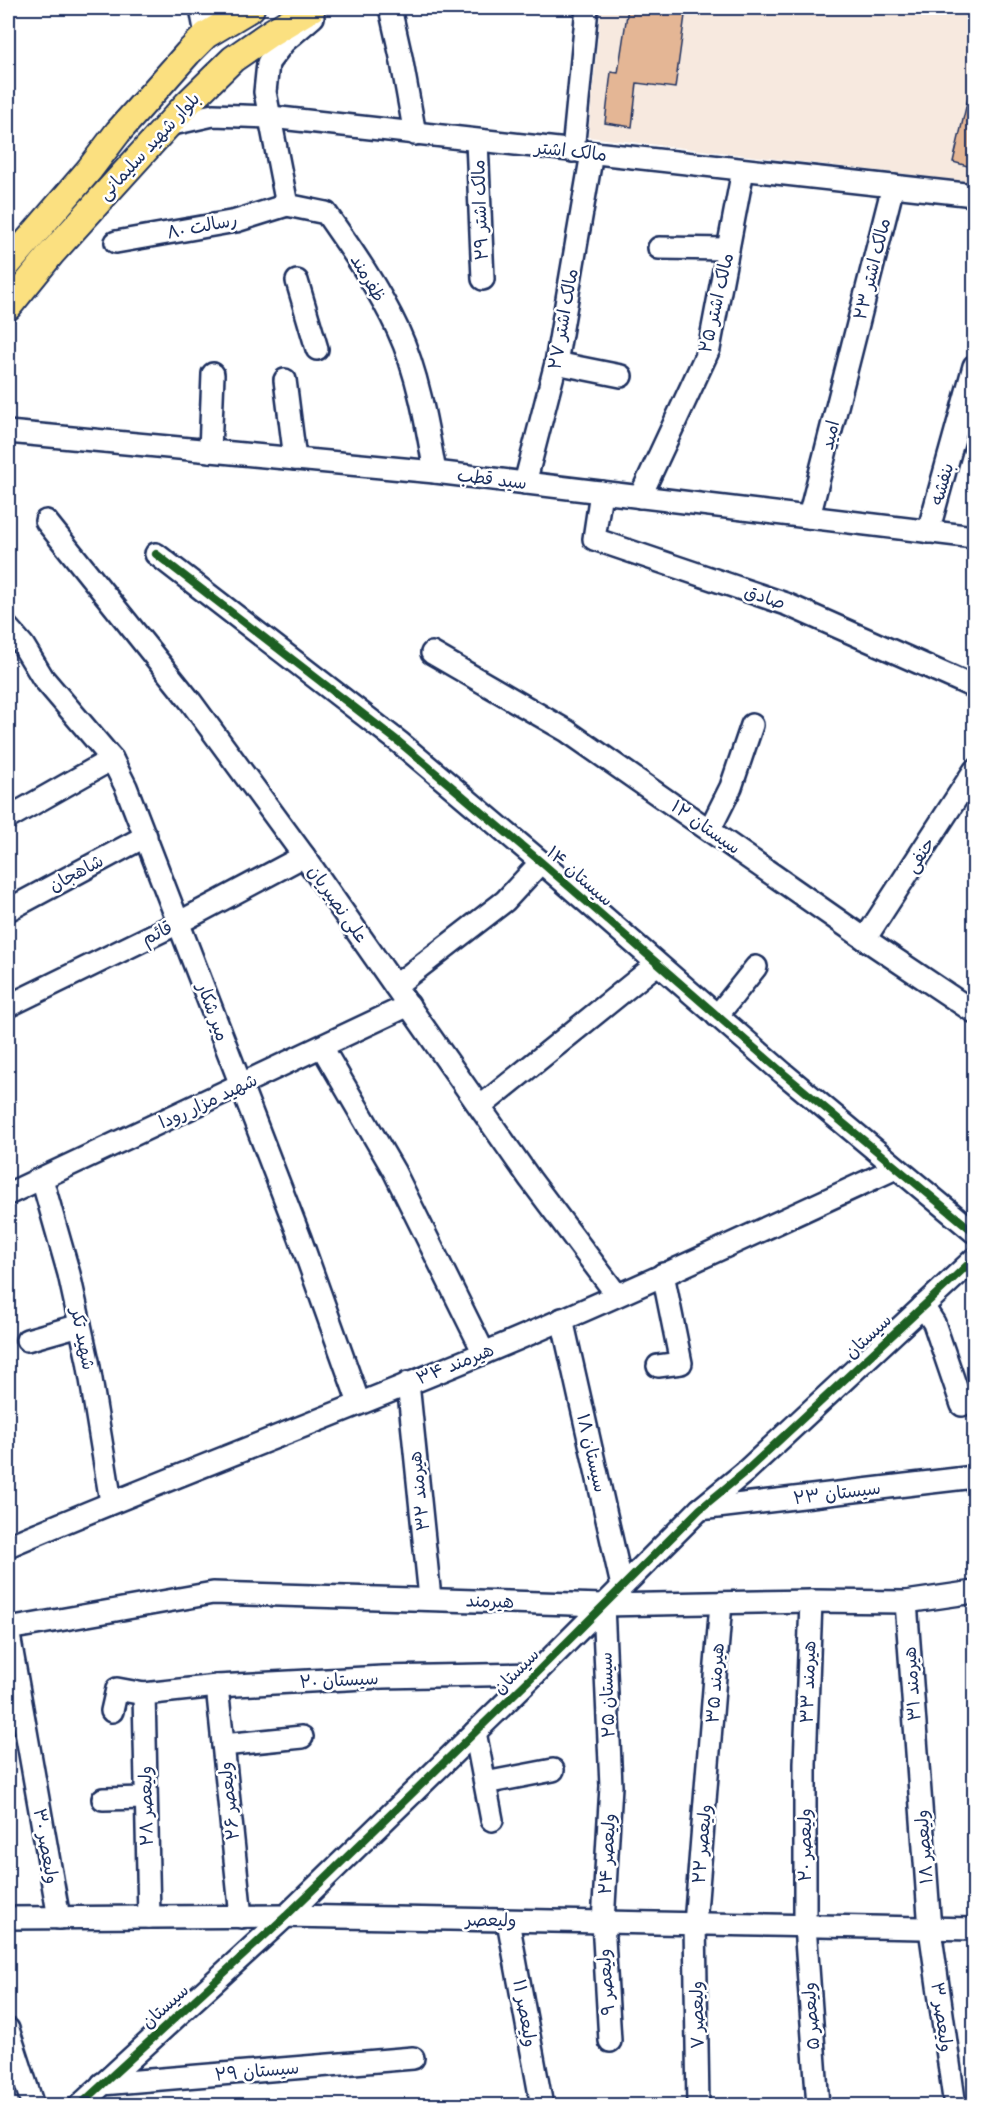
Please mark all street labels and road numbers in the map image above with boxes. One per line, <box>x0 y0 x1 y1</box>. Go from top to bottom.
street label: بلوار شهید سلیمانی <box>94 88 205 204</box>
street label: مالک اشتر <box>532 137 608 166</box>
street label: مالک اشتر ۲۹ <box>468 159 493 261</box>
street label: رسالت ۸۰ <box>165 209 239 244</box>
street label: مالک اشتر ۲۳ <box>850 216 895 322</box>
street label: ظفرمند <box>346 251 389 306</box>
street label: مالک اشتر ۲۵ <box>695 251 738 355</box>
street label: مالک اشتر ۲۷ <box>544 267 583 371</box>
street label: امید <box>817 418 844 452</box>
street label: بنفشه <box>926 461 958 508</box>
street label: سید قطب <box>456 465 528 494</box>
street label: صادق <box>742 581 788 614</box>
street label: سیستان ۱۲ <box>667 796 744 859</box>
street label: حنفی <box>901 834 940 877</box>
street label: سیستان ۱۴ <box>542 842 617 911</box>
street label: شاهجان <box>45 850 107 896</box>
street label: علی نصیریان <box>303 862 372 947</box>
street label: قائم <box>139 917 177 952</box>
street label: میر شکار <box>192 978 233 1044</box>
street label: شهید مزار رودا <box>156 1070 261 1133</box>
street label: شهید تکر <box>66 1304 99 1372</box>
street label: سیستان <box>841 1309 896 1363</box>
street label: هیرمند ۳۴ <box>413 1339 497 1390</box>
street label: سیستان ۱۸ <box>572 1412 611 1495</box>
street label: هیرمند ۳۲ <box>405 1450 434 1532</box>
street label: سیستان ۲۳ <box>792 1478 882 1509</box>
street label: هیرمند <box>465 1590 515 1613</box>
street label: هیرمند ۳۳ <box>797 1640 820 1724</box>
street label: هیرمند ۳۵ <box>702 1642 729 1724</box>
street label: سیستان <box>489 1644 544 1699</box>
street label: هیرمند ۳۱ <box>899 1646 926 1722</box>
street label: سیستان ۲۵ <box>596 1652 619 1738</box>
street label: سیستان ۲۰ <box>299 1668 379 1693</box>
street label: ولیعصر ۲۶ <box>215 1761 244 1841</box>
street label: ولیعصر ۲۸ <box>135 1766 158 1846</box>
street label: ولیعصر ۲۲ <box>689 1803 716 1885</box>
street label: ولیعصر ۳۰ <box>29 1807 62 1885</box>
street label: ولیعصر ۲۰ <box>795 1808 816 1882</box>
street label: ولیعصر ۱۸ <box>911 1809 938 1885</box>
street label: ولیعصر ۲۴ <box>595 1813 620 1895</box>
street label: ولیعصر <box>463 1910 517 1931</box>
street label: ولیعصر ۹ <box>594 1948 619 2016</box>
street label: ولیعصر ۱۱ <box>508 1977 541 2049</box>
street label: سیستان <box>137 1980 193 2033</box>
street label: ولیعصر ۷ <box>686 1981 709 2049</box>
street label: ولیعصر ۵ <box>799 1981 824 2051</box>
street label: ولیعصر ۳ <box>926 1981 957 2053</box>
street label: سیستان ۲۹ <box>214 2057 300 2086</box>

